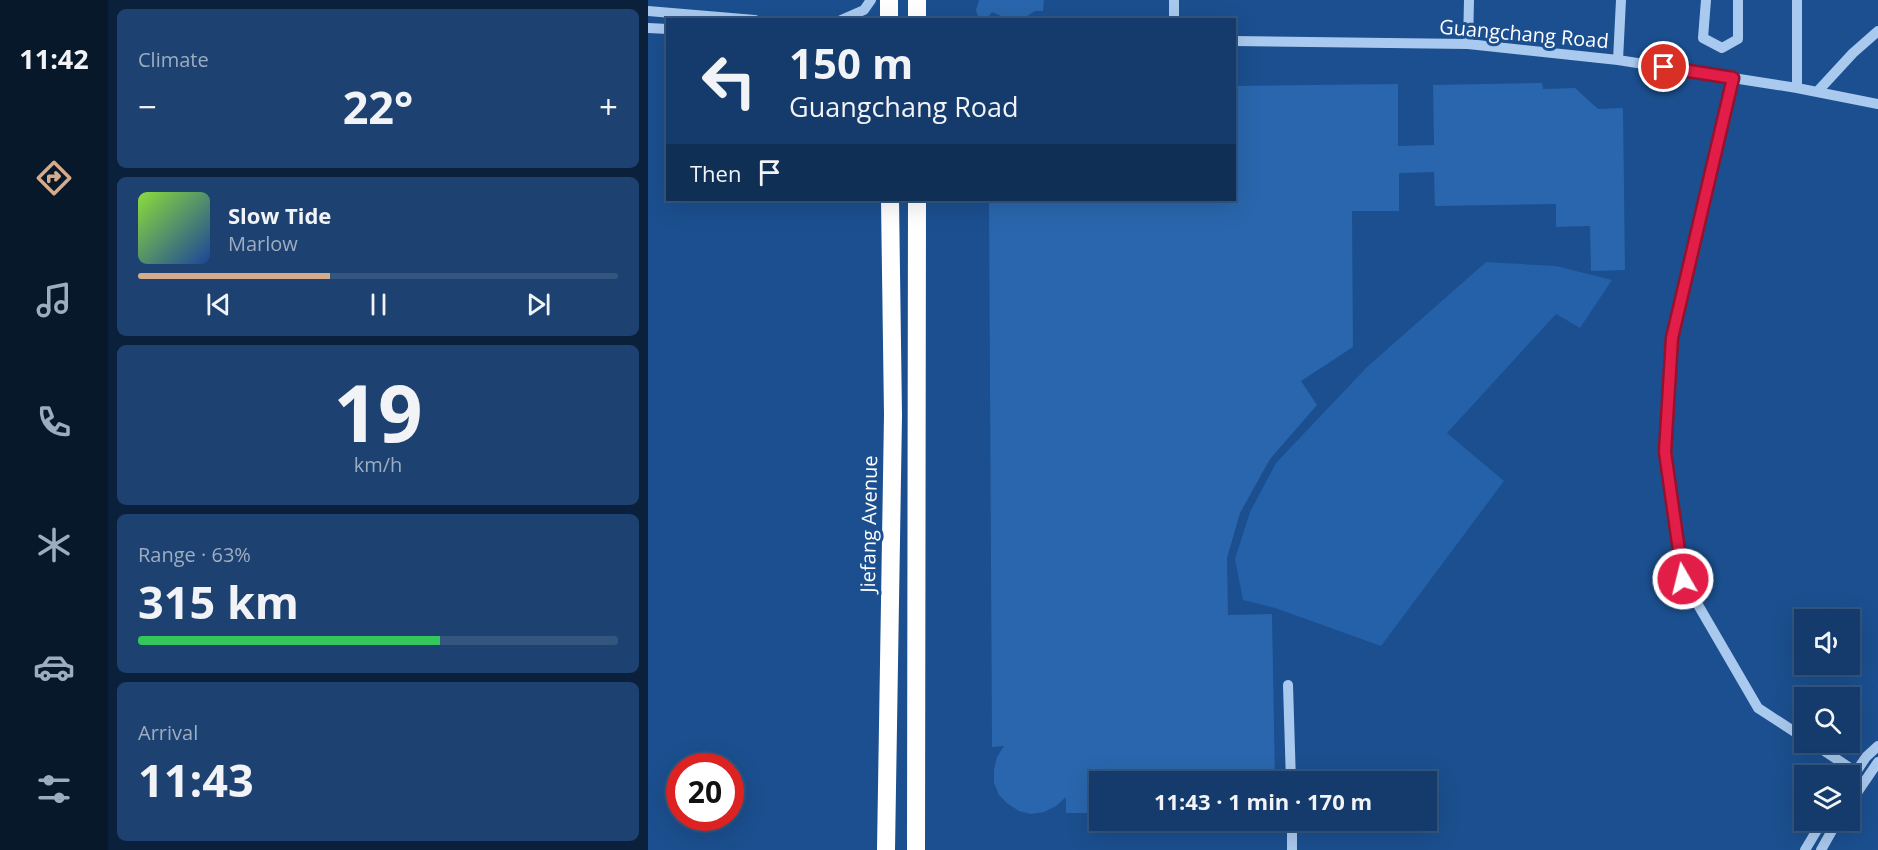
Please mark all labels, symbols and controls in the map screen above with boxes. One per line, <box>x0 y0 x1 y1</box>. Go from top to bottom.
street label: Guangchang Road <box>1438 13 1610 54</box>
text: 150 m <box>789 34 913 91</box>
text: 11:42 <box>19 40 89 77</box>
pin <box>1638 41 1689 92</box>
icon: left <box>690 42 768 120</box>
text: Climate <box>138 46 209 73</box>
icon: arrive <box>1647 50 1680 83</box>
text: 22° <box>343 76 413 137</box>
text: − <box>138 84 157 129</box>
text: + <box>599 84 618 129</box>
text: Guangchang Road <box>789 88 1019 125</box>
icon: arrive <box>753 156 786 189</box>
icon: directions <box>33 157 75 199</box>
text: Then <box>690 158 741 188</box>
text: Slow Tide <box>228 200 331 230</box>
text: Marlow <box>228 230 298 257</box>
icon: music <box>33 279 75 321</box>
icon: previous <box>202 288 235 321</box>
icon: pause <box>362 288 395 321</box>
icon: next <box>522 288 555 321</box>
text: 19 <box>333 359 423 465</box>
icon: phone <box>33 401 75 443</box>
text: km/h <box>354 451 402 478</box>
street label: Jiefang Avenue <box>854 455 883 595</box>
icon: climate <box>33 524 75 566</box>
text: Range · 63% <box>138 541 251 568</box>
position arrow <box>1651 547 1715 611</box>
text: 315 km <box>138 571 299 632</box>
map controls <box>1794 609 1860 831</box>
button: sound <box>1794 609 1860 675</box>
icon: car <box>33 646 75 688</box>
button: search <box>1794 687 1860 753</box>
text: Arrival <box>138 719 198 746</box>
text: 11:43 <box>138 749 254 810</box>
speed limit sign: 20 <box>666 753 744 831</box>
button: layers <box>1794 765 1860 831</box>
icon: filters <box>33 768 75 810</box>
text: 11:43 · 1 min · 170 m <box>1154 786 1372 816</box>

